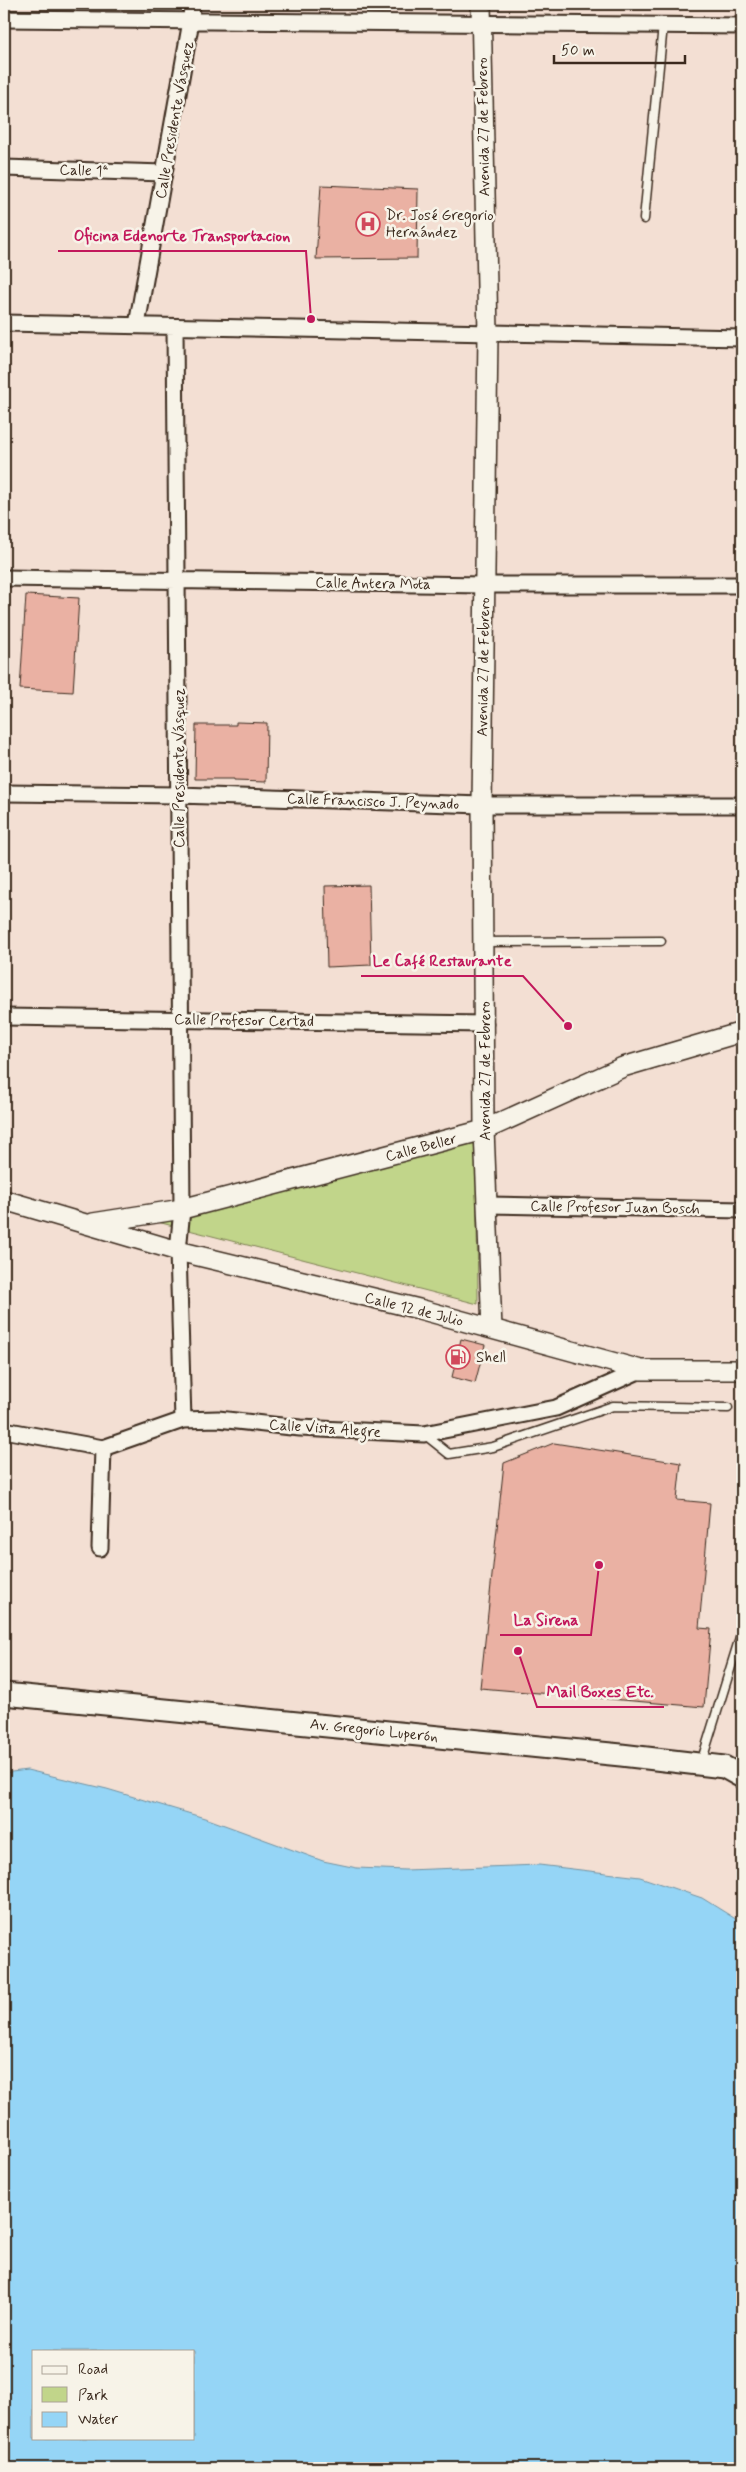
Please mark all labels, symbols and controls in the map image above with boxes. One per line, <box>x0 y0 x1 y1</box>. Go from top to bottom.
scale bar <box>554 32 685 64</box>
street label: Calle Presidente Vásquez <box>151 39 199 201</box>
text: 50 m <box>561 41 595 61</box>
street label: Avenida 27 de Febrero <box>473 57 495 197</box>
street label: Calle 1ª <box>59 160 109 182</box>
place label: Dr. José Gregorio Hernández <box>386 206 494 243</box>
hospital icon: Dr. José Gregorio Hernández <box>355 211 381 237</box>
callout: Oficina Edenorte Transportacion <box>58 220 306 251</box>
text: Oficina Edenorte Transportacion <box>74 226 290 247</box>
street label: Calle Antera Mota <box>315 573 431 595</box>
street label: Avenida 27 de Febrero <box>473 597 495 737</box>
street label: Calle Presidente Vásquez <box>170 688 190 848</box>
street label: Calle Francisco J. Peynado <box>286 789 460 815</box>
callout: Le Café Restaurante <box>361 945 523 976</box>
text: Le Café Restaurante <box>372 951 512 972</box>
street label: Avenida 27 de Febrero <box>476 1001 496 1141</box>
street label: Calle Profesor Certad <box>174 1010 314 1032</box>
street label: Calle Beller <box>383 1129 459 1167</box>
street label: Calle Profesor Juan Bosch <box>530 1197 700 1219</box>
street label: Calle 12 de Julio <box>362 1288 465 1332</box>
fuel station icon: Shell <box>445 1344 471 1370</box>
place label: Shell <box>476 1348 506 1368</box>
street label: Calle Vista Alegre <box>268 1415 382 1444</box>
callout: La Sirena <box>500 1604 591 1635</box>
text: La Sirena <box>514 1610 578 1631</box>
callout: Mail Boxes Etc. <box>537 1676 664 1707</box>
text: Mail Boxes Etc. <box>547 1682 654 1703</box>
street label: Av. Gregorio Luperón <box>309 1714 439 1749</box>
legend <box>32 2350 195 2440</box>
text: Road <box>78 2360 108 2380</box>
text: Park <box>78 2386 108 2406</box>
text: Water <box>78 2410 118 2430</box>

